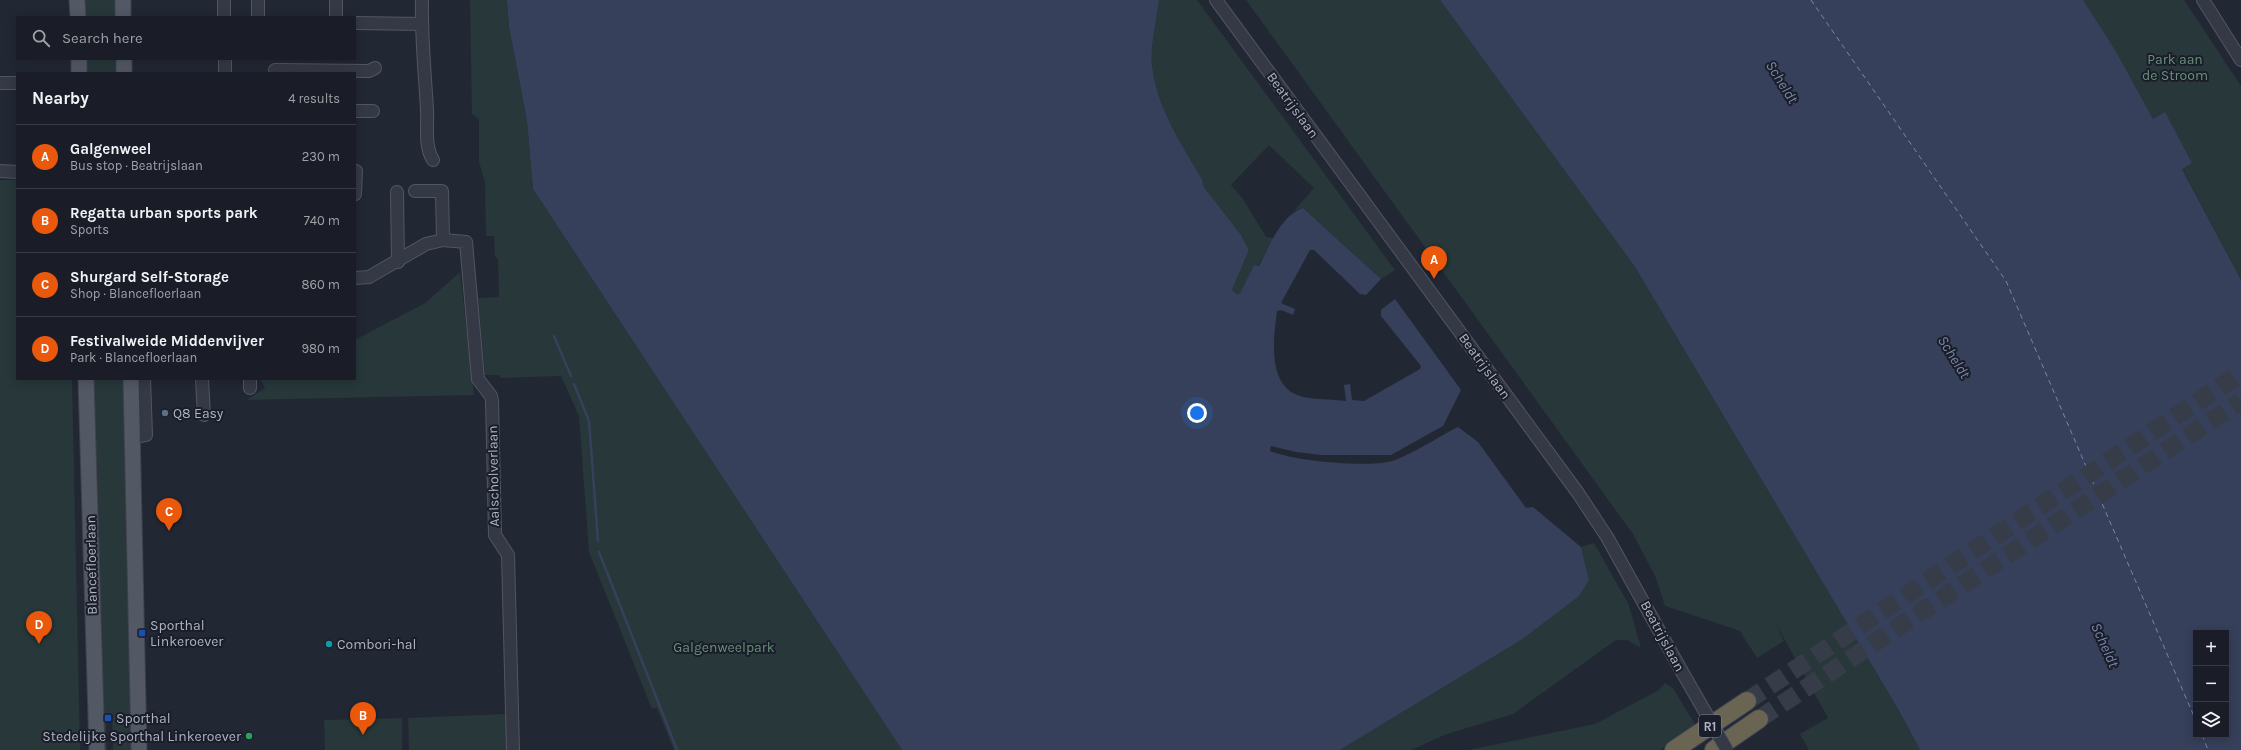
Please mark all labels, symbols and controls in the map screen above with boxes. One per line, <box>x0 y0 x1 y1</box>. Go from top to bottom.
search box <box>16 16 356 60</box>
icon: search <box>30 27 52 49</box>
text: Search here <box>62 29 143 47</box>
park label: Park aan de Stroom <box>2142 51 2208 84</box>
water label: Scheldt <box>1762 57 1803 108</box>
street label: Beatrijslaan <box>1263 69 1322 142</box>
text: Nearby <box>32 88 89 108</box>
text: 4 results <box>288 91 340 106</box>
text: Galgenweel <box>70 140 151 158</box>
text: A <box>41 149 49 164</box>
text: 230 m <box>302 149 340 164</box>
text: Bus stop · Beatrijslaan <box>70 158 203 173</box>
text: Regatta urban sports park <box>70 204 258 222</box>
text: B <box>41 213 49 228</box>
text: 740 m <box>304 213 340 228</box>
text: Sports <box>70 222 109 237</box>
pin: A <box>1421 246 1447 279</box>
text: Shurgard Self-Storage <box>70 268 229 286</box>
text: C <box>41 277 49 292</box>
text: 860 m <box>302 277 340 292</box>
text: Shop · Blancefloerlaan <box>70 286 201 301</box>
street label: Beatrijslaan <box>1455 330 1514 403</box>
text: Festivalweide Middenvijver <box>70 332 264 350</box>
water label: Scheldt <box>1934 332 1975 383</box>
text: D <box>41 341 49 356</box>
text: 980 m <box>302 341 340 356</box>
text: Park · Blancefloerlaan <box>70 350 197 365</box>
your location <box>1187 403 1207 423</box>
place label: Q8 Easy <box>173 405 224 422</box>
marker: Q8 Easy <box>160 408 170 418</box>
street label: Aalscholverlaan <box>484 425 503 527</box>
pin: C <box>156 498 182 531</box>
street label: Blancefloerlaan <box>82 515 101 615</box>
street label: Beatrijslaan <box>1637 598 1688 674</box>
pin: D <box>26 611 52 644</box>
place label: Sporthal Linkeroever <box>150 617 224 650</box>
water label: Scheldt <box>2087 620 2123 671</box>
marker: Sporthal Linkeroever <box>137 628 147 638</box>
map controls <box>2193 630 2229 738</box>
button: + <box>2193 630 2229 666</box>
place label: Combori-hal <box>337 636 416 653</box>
marker: Combori-hal <box>324 639 334 649</box>
park label: Galgenweelpark <box>673 639 775 656</box>
button: − <box>2193 666 2229 702</box>
pin: B <box>350 702 376 735</box>
button: layers <box>2193 702 2229 738</box>
place label: Sporthal <box>116 710 171 727</box>
marker: Sporthal <box>103 713 113 723</box>
road number: R1 <box>1699 715 1721 737</box>
place label: Stedelijke Sporthal Linkeroever <box>42 728 242 745</box>
marker: Stedelijke Sporthal Linkeroever <box>244 731 254 741</box>

